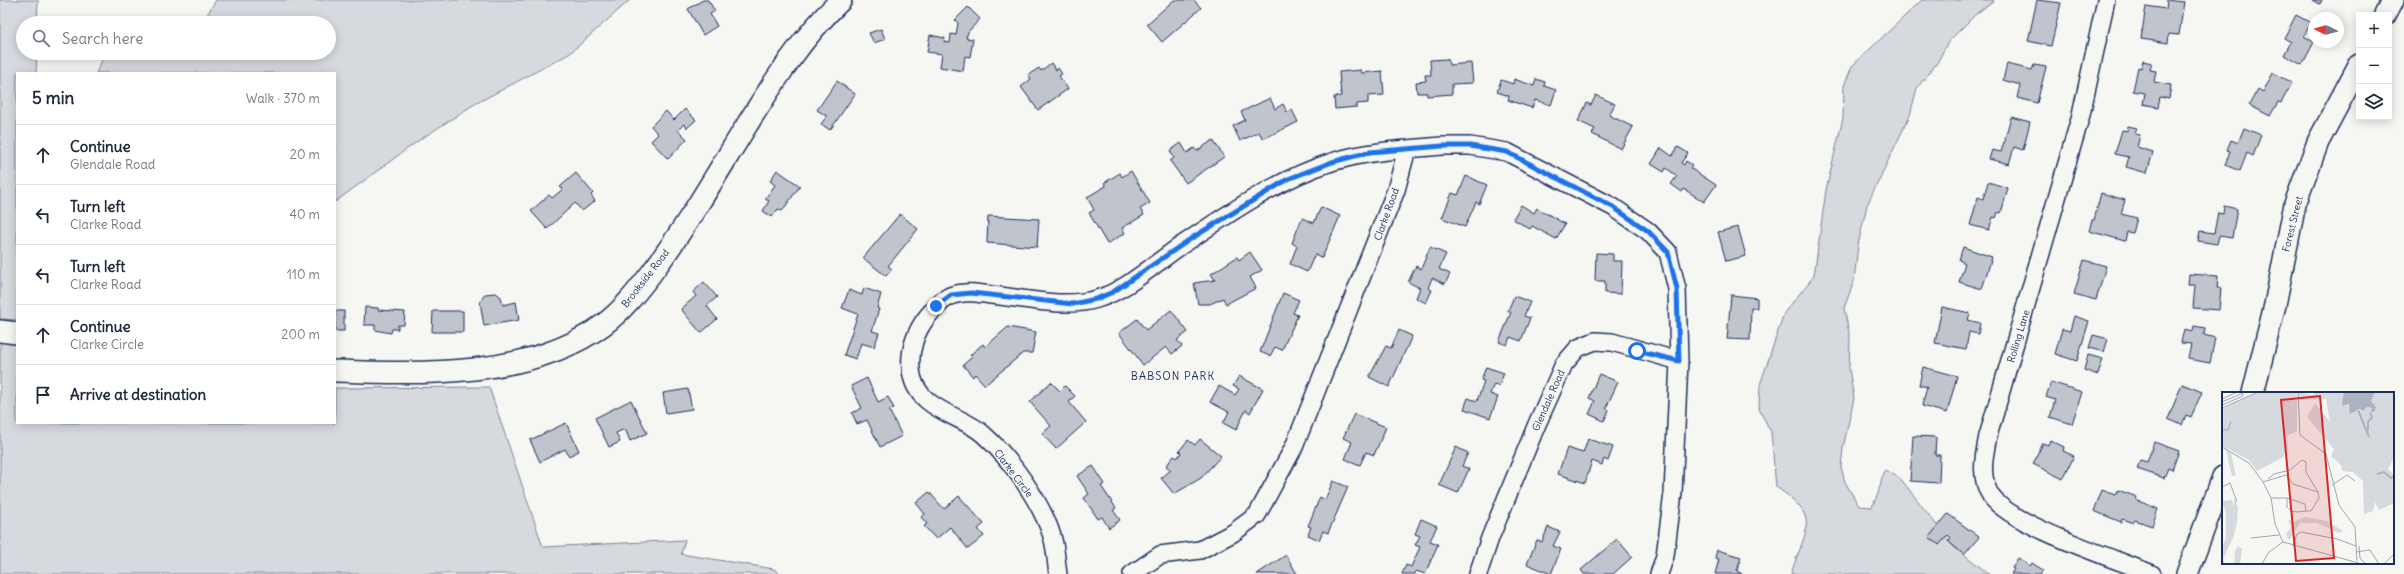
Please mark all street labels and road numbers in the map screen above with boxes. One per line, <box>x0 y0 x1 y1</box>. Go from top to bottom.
street label: Clarke Road <box>1371 186 1402 242</box>
street label: Forest Street <box>2279 194 2306 253</box>
street label: Brookside Road <box>618 246 672 310</box>
street label: Rolling Lane <box>2004 308 2033 364</box>
street label: Glendale Road <box>1529 367 1568 433</box>
street label: Clarke Circle <box>991 447 1036 500</box>

